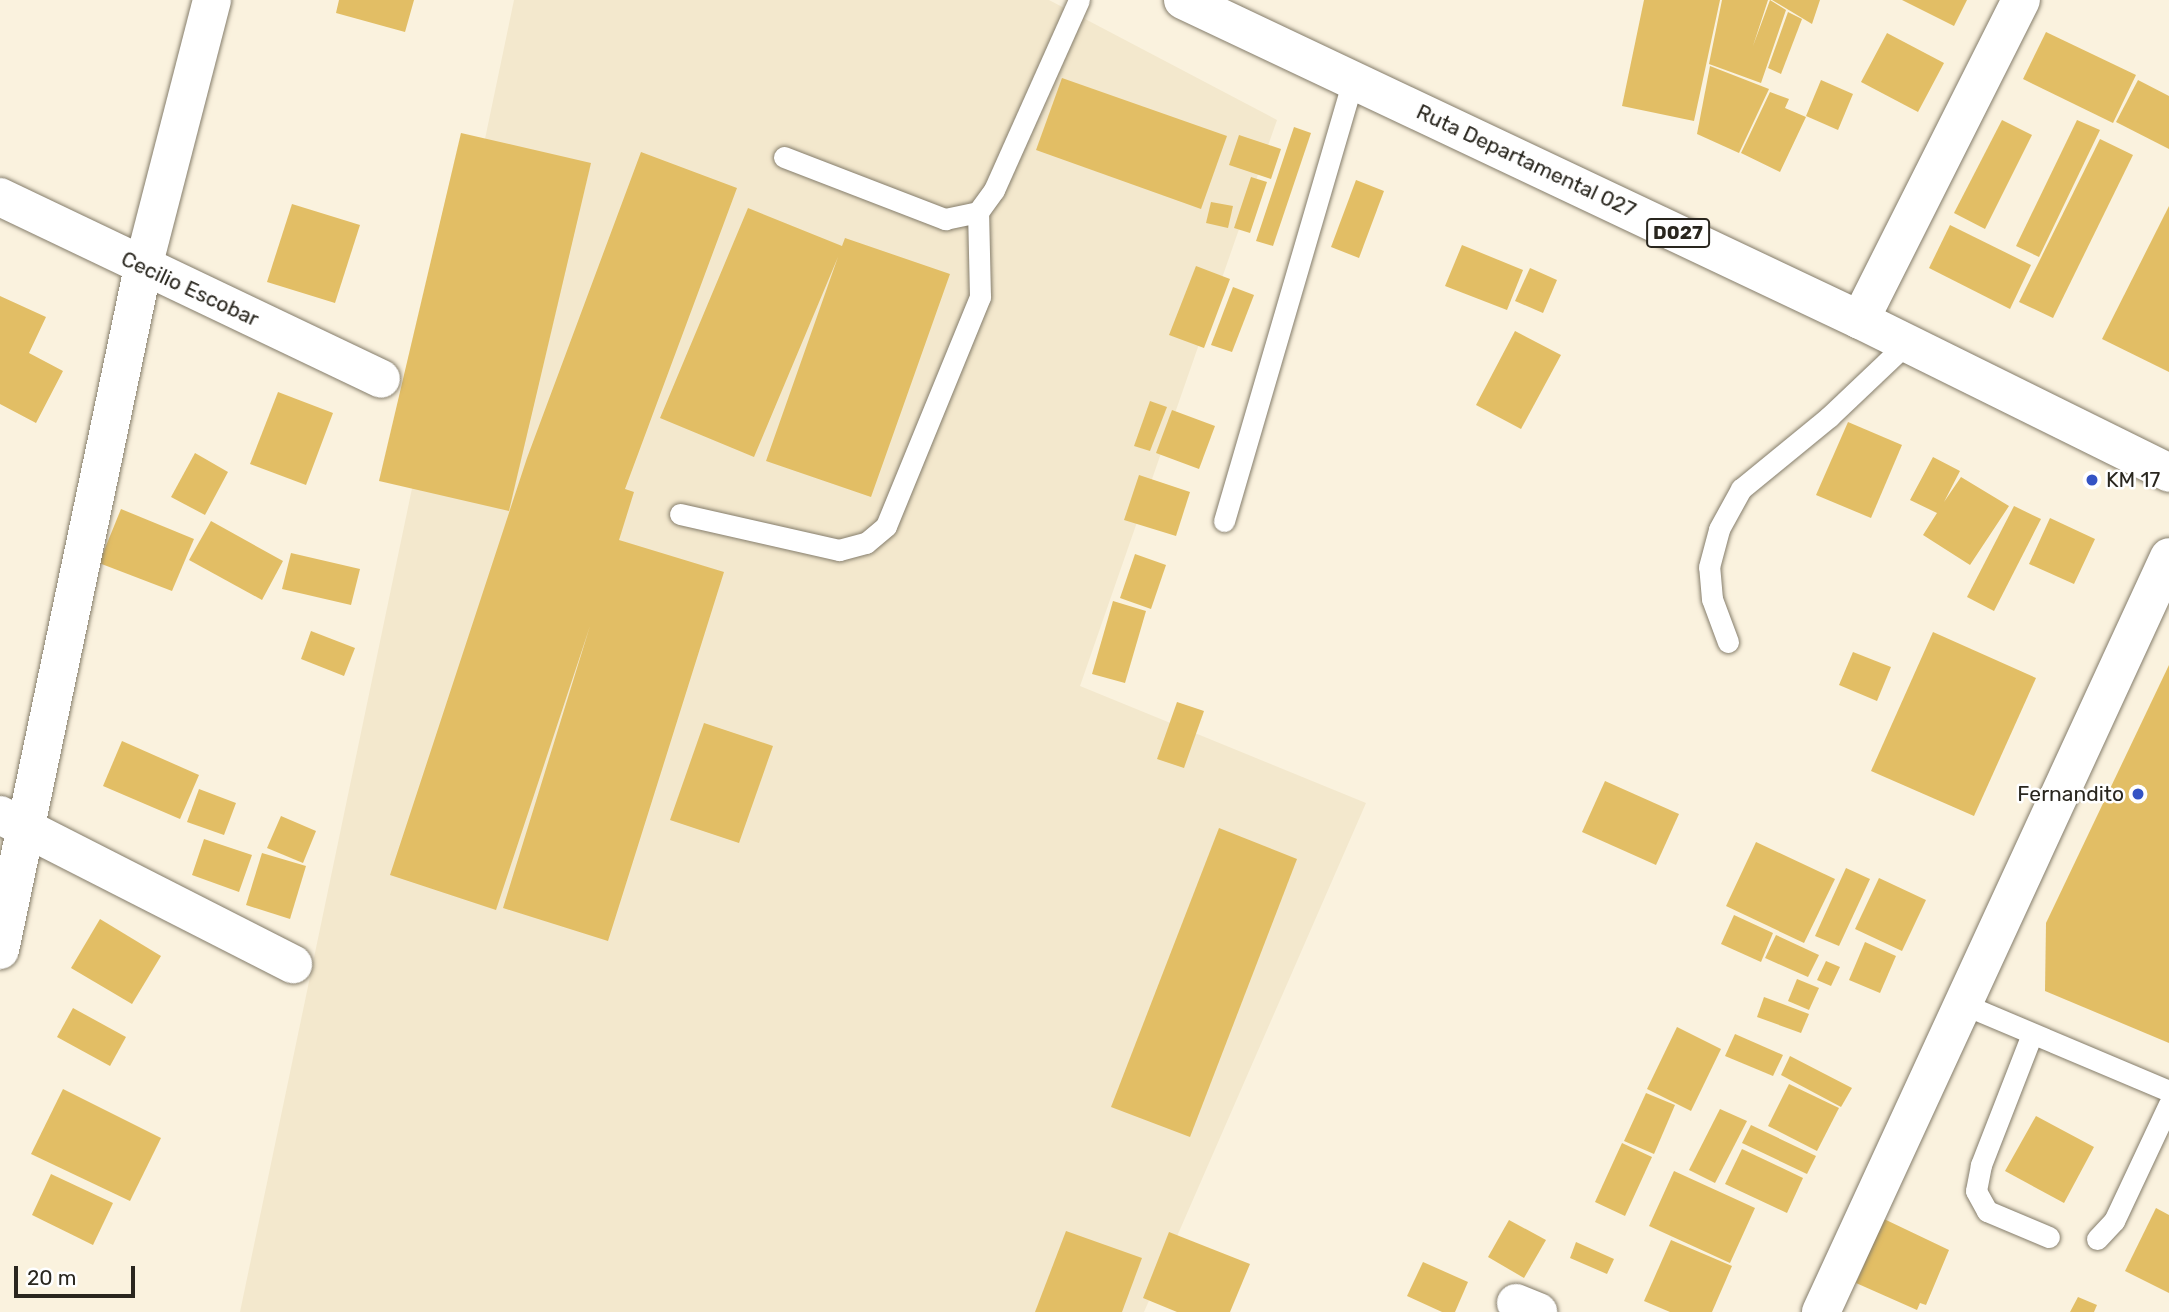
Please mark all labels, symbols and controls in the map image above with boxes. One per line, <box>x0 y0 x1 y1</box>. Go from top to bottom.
street label: Ruta Departamental 027 <box>1412 99 1640 223</box>
road number: D027 <box>1645 218 1711 248</box>
street label: Cecilio Escobar <box>117 246 263 332</box>
place label: KM 17 <box>2106 467 2160 493</box>
marker: KM 17 <box>2084 472 2100 488</box>
place label: Fernandito <box>2017 781 2124 807</box>
marker: Fernandito <box>2130 786 2146 802</box>
scale bar <box>18 1252 138 1296</box>
text: 20 m <box>27 1265 76 1290</box>

